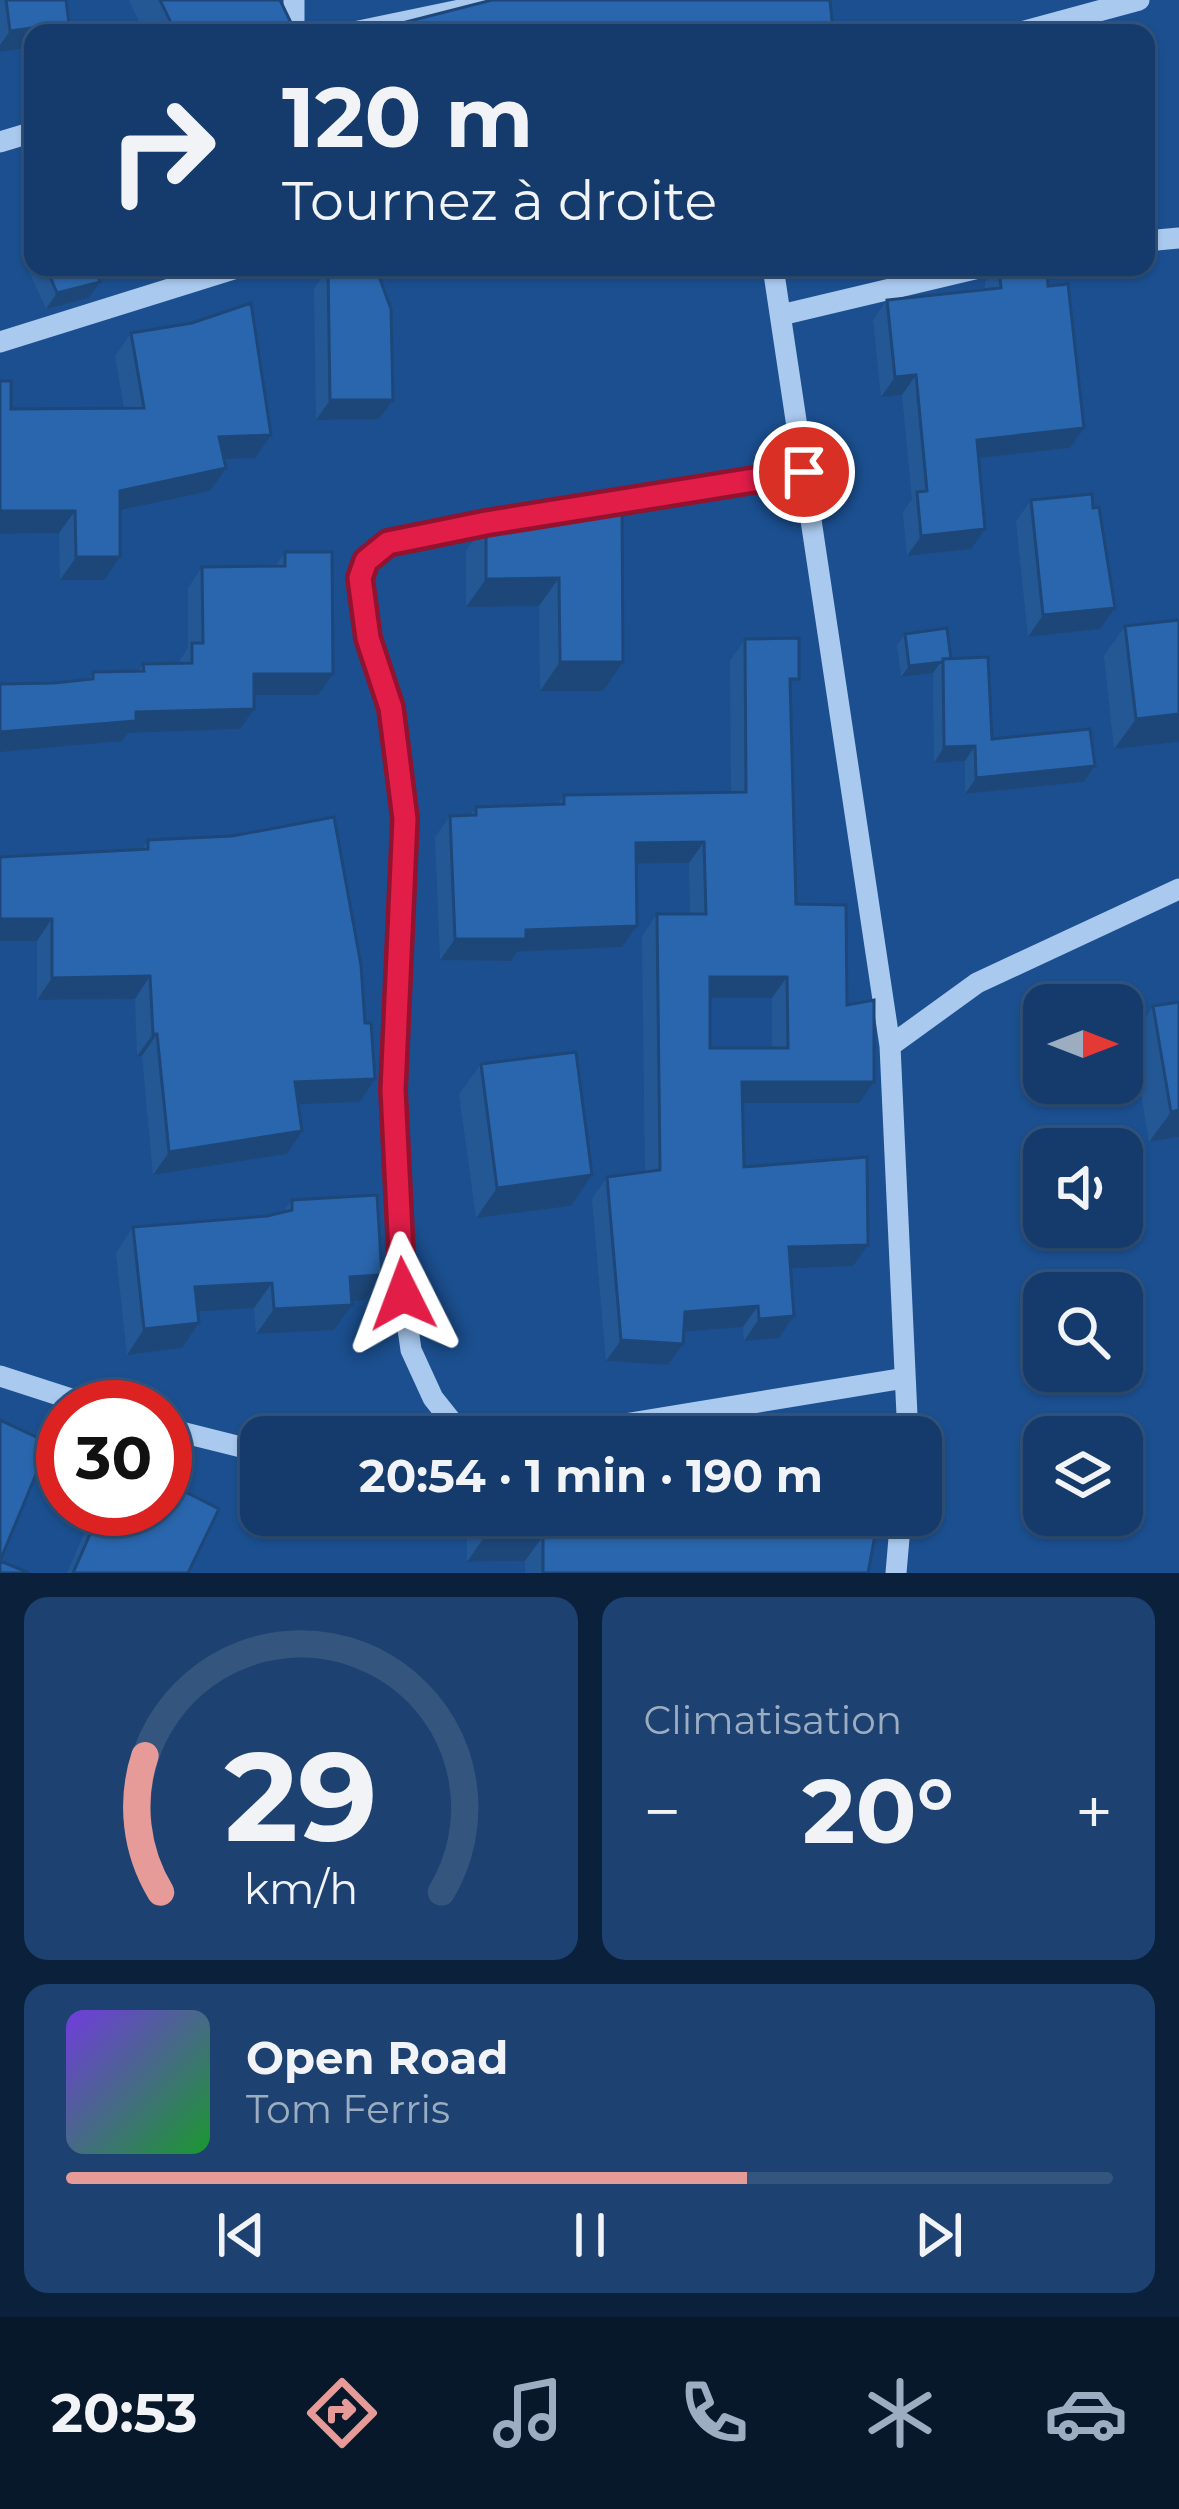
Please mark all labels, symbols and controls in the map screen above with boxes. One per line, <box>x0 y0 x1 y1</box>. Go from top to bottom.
text: 120 m <box>282 66 533 168</box>
icon: right <box>84 72 240 228</box>
text: Tournez à droite <box>282 168 717 234</box>
pin <box>753 421 855 523</box>
icon: arrive <box>771 439 837 505</box>
north arrow <box>1023 984 1143 1104</box>
map controls <box>1023 984 1143 1536</box>
button: sound <box>1023 1128 1143 1248</box>
position arrow <box>340 1231 466 1357</box>
button: search <box>1023 1272 1143 1392</box>
speed limit sign: 30 <box>36 1380 192 1536</box>
button: layers <box>1023 1416 1143 1536</box>
text: 20:54 · 1 min · 190 m <box>359 1448 823 1503</box>
text: Climatisation <box>644 1696 902 1744</box>
text: 29 <box>224 1720 377 1872</box>
text: 20° <box>802 1756 954 1866</box>
text: − <box>644 1771 681 1852</box>
text: + <box>1075 1771 1113 1852</box>
text: km/h <box>244 1861 358 1914</box>
text: Open Road <box>246 2030 508 2085</box>
text: Tom Ferris <box>246 2085 450 2133</box>
icon: previous <box>208 2202 274 2268</box>
icon: pause <box>557 2202 623 2268</box>
icon: next <box>906 2202 972 2268</box>
icon: directions <box>300 2371 384 2455</box>
icon: music <box>486 2371 570 2455</box>
icon: phone <box>672 2371 756 2455</box>
icon: climate <box>858 2371 942 2455</box>
icon: car <box>1044 2371 1128 2455</box>
text: 20:53 <box>51 2380 198 2446</box>

